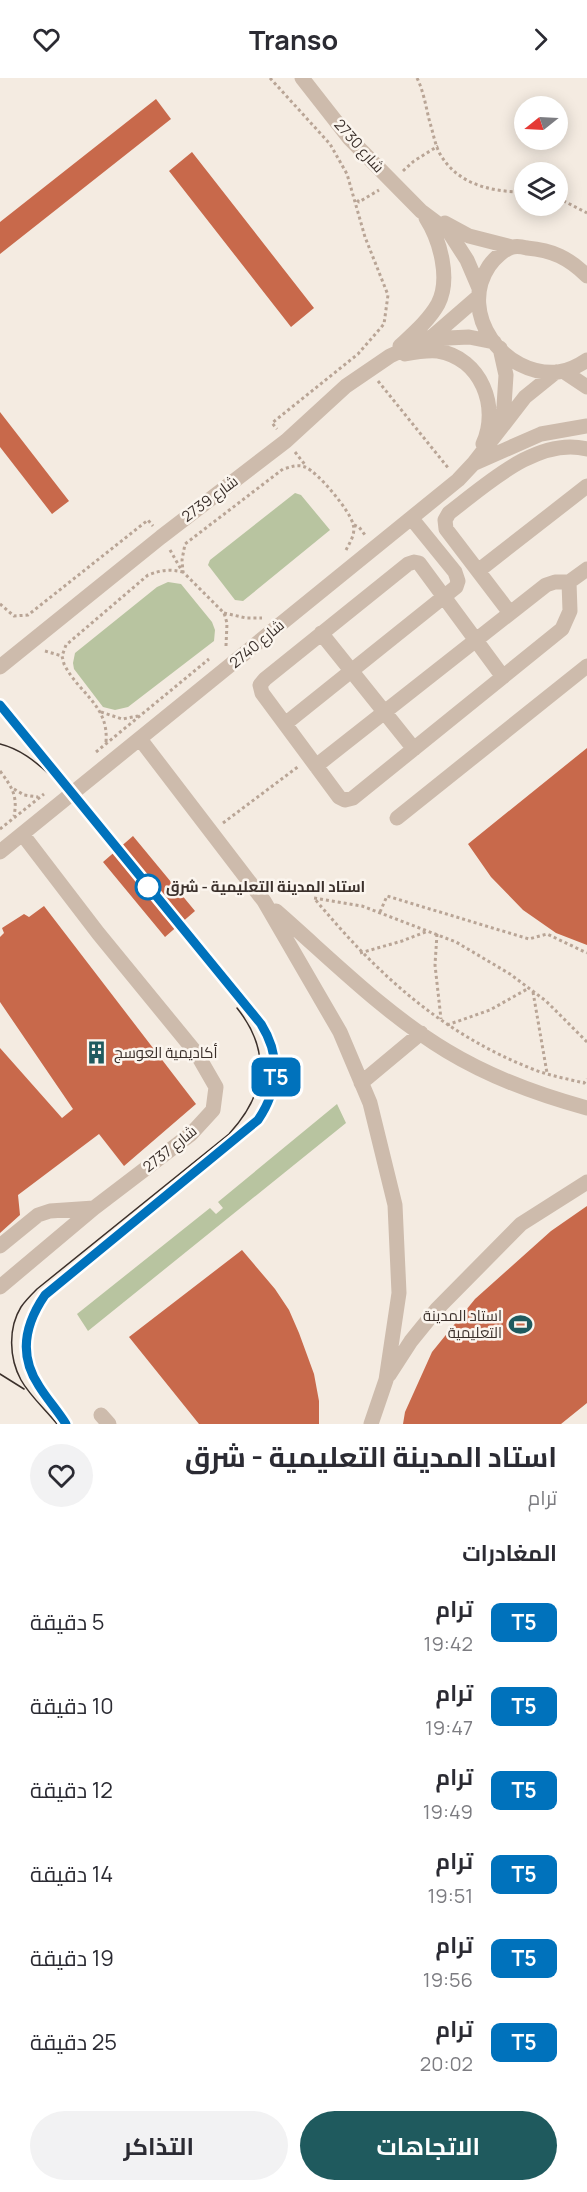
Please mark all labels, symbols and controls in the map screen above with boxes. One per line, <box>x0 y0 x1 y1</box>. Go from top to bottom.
text: Transo <box>249 21 338 58</box>
icon: heart <box>30 23 63 56</box>
icon: forward <box>524 23 557 56</box>
north arrow <box>514 96 568 150</box>
map controls <box>514 96 568 216</box>
street label: شارع 2730 <box>329 114 389 178</box>
button: layers <box>514 162 568 216</box>
street label: شارع 2739 <box>177 470 243 528</box>
street label: شارع 2740 <box>225 615 289 673</box>
marker: استاد المدينة التعليمية - شرق <box>135 874 161 900</box>
place label: استاد المدينة التعليمية - شرق <box>166 876 365 897</box>
building icon: أكاديمية العوسج <box>83 1040 109 1066</box>
place label: أكاديمية العوسج <box>114 1042 218 1064</box>
line badge: T5 <box>249 1058 303 1096</box>
text: T5 <box>263 1063 289 1091</box>
street label: شارع 2737 <box>138 1120 202 1178</box>
place label: استاد المدينة التعليمية <box>423 1305 502 1343</box>
sports icon: استاد المدينة التعليمية <box>507 1312 533 1338</box>
text: استاد المدينة التعليمية - شرق <box>185 1437 557 1475</box>
button: heart <box>30 1444 93 1507</box>
text: ترام <box>528 1484 557 1511</box>
text: المغادرات <box>462 1538 557 1568</box>
text: ترام <box>436 1594 473 1624</box>
text: 5 دقيقة <box>30 1607 104 1637</box>
text: T5 <box>511 1608 537 1636</box>
text: 19:42 <box>424 1630 473 1657</box>
text: ترام <box>436 1678 473 1708</box>
text: 10 دقيقة <box>30 1691 114 1721</box>
text: T5 <box>511 1692 537 1720</box>
text: 19:47 <box>425 1714 473 1741</box>
text: ترام <box>436 1762 473 1792</box>
text: 12 دقيقة <box>30 1775 113 1805</box>
text: T5 <box>511 1776 537 1804</box>
text: 19:49 <box>423 1798 473 1825</box>
text: ترام <box>436 1846 473 1876</box>
text: 14 دقيقة <box>30 1859 113 1889</box>
text: T5 <box>511 1860 537 1888</box>
text: 19:51 <box>427 1882 473 1909</box>
text: ترام <box>436 1930 473 1960</box>
text: 19 دقيقة <box>30 1943 114 1973</box>
text: T5 <box>511 1944 537 1972</box>
text: 19:56 <box>423 1966 473 1993</box>
text: ترام <box>436 2014 473 2044</box>
text: 25 دقيقة <box>30 2027 117 2057</box>
text: T5 <box>511 2028 537 2056</box>
text: 20:02 <box>420 2050 473 2077</box>
button: التذاكر <box>30 2111 288 2180</box>
button: الاتجاهات <box>300 2111 557 2180</box>

